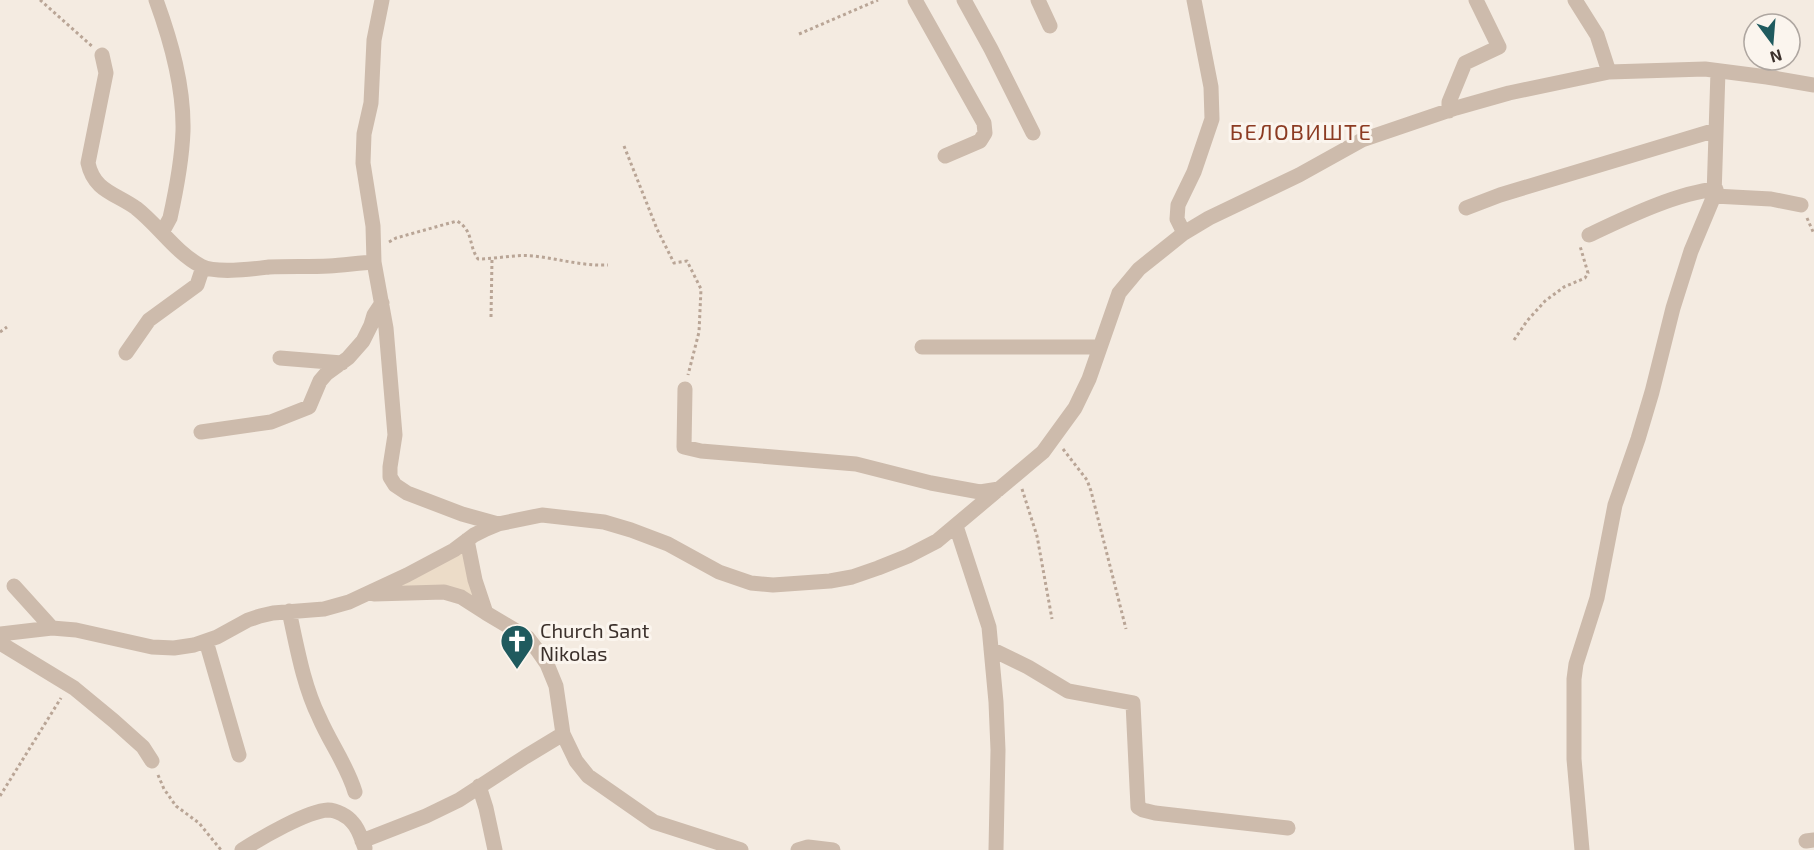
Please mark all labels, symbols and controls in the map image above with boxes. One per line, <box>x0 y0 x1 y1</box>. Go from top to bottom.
north arrow <box>1742 12 1802 72</box>
text: N <box>1768 46 1784 68</box>
district label: БЕЛОВИШТЕ <box>1230 118 1372 144</box>
place label: Church Sant Nikolas <box>540 618 650 665</box>
church icon: Church Sant Nikolas <box>499 623 535 670</box>

